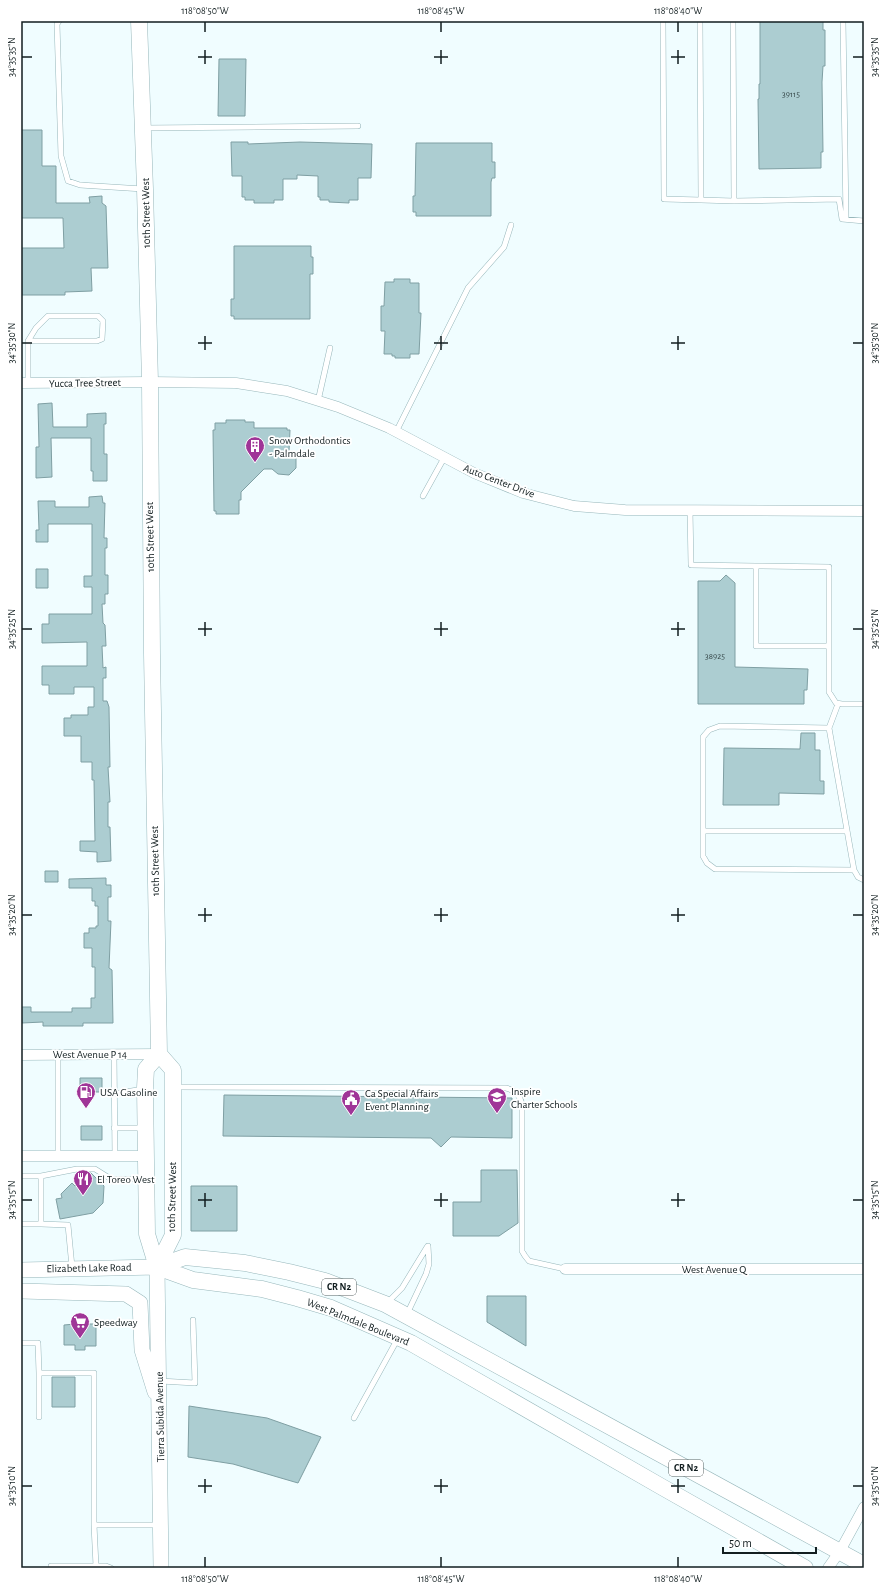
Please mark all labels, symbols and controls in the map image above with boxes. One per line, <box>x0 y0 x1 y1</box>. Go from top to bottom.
text: 118°08'50"W <box>181 6 229 16</box>
text: 118°08'45"W <box>417 6 465 16</box>
text: 118°08'40"W <box>654 6 702 16</box>
text: 34°35'35"N <box>7 37 17 77</box>
text: 34°35'35"N <box>870 37 880 77</box>
house number: 39115 <box>782 90 800 99</box>
street label: 10th Street West <box>140 177 152 248</box>
text: 34°35'30"N <box>7 323 17 363</box>
text: 34°35'30"N <box>870 323 880 363</box>
street label: Yucca Tree Street <box>49 377 122 389</box>
building icon: Snow Orthodontics - Palmdale <box>244 435 266 463</box>
place label: Snow Orthodontics - Palmdale <box>269 435 351 459</box>
street label: Auto Center Drive <box>462 462 536 500</box>
street label: 10th Street West <box>144 501 156 572</box>
text: 34°35'25"N <box>7 609 17 649</box>
text: 34°35'25"N <box>870 609 880 649</box>
house number: 38925 <box>705 652 725 661</box>
street label: 10th Street West <box>149 825 161 896</box>
text: 34°35'20"N <box>7 894 17 936</box>
text: 34°35'20"N <box>870 894 880 936</box>
street label: West Avenue P 14 <box>53 1049 127 1060</box>
fuel station icon: USA Gasoline <box>75 1081 97 1109</box>
school or university icon: Inspire Charter Schools <box>486 1086 508 1114</box>
place label: Inspire Charter Schools <box>511 1086 577 1110</box>
place label: USA Gasoline <box>100 1087 157 1098</box>
public building icon: Ca Special Affairs Event Planning <box>340 1088 362 1116</box>
place label: Ca Special Affairs Event Planning <box>365 1088 438 1112</box>
street label: 10th Street West <box>166 1161 178 1232</box>
restaurant icon: El Toreo West <box>72 1168 94 1196</box>
place label: El Toreo West <box>97 1174 155 1185</box>
text: 34°35'15"N <box>7 1180 17 1220</box>
text: 34°35'15"N <box>870 1180 880 1220</box>
street label: Elizabeth Lake Road <box>46 1262 132 1274</box>
street label: West Avenue Q <box>682 1264 748 1275</box>
road number: CR N2 <box>322 1279 356 1295</box>
street label: West Palmdale Boulevard <box>305 1296 411 1348</box>
supermarket icon: Speedway <box>69 1311 91 1339</box>
place label: Speedway <box>94 1317 138 1328</box>
street label: Tierra Subida Avenue <box>154 1372 166 1462</box>
road number: CR N2 <box>669 1460 703 1476</box>
text: 34°35'10"N <box>7 1466 17 1506</box>
text: 34°35'10"N <box>870 1466 880 1506</box>
scale bar <box>723 1529 816 1555</box>
text: 50 m <box>729 1537 752 1549</box>
text: 118°08'50"W <box>181 1574 229 1584</box>
text: 118°08'45"W <box>417 1574 465 1584</box>
text: 118°08'40"W <box>654 1574 702 1584</box>

